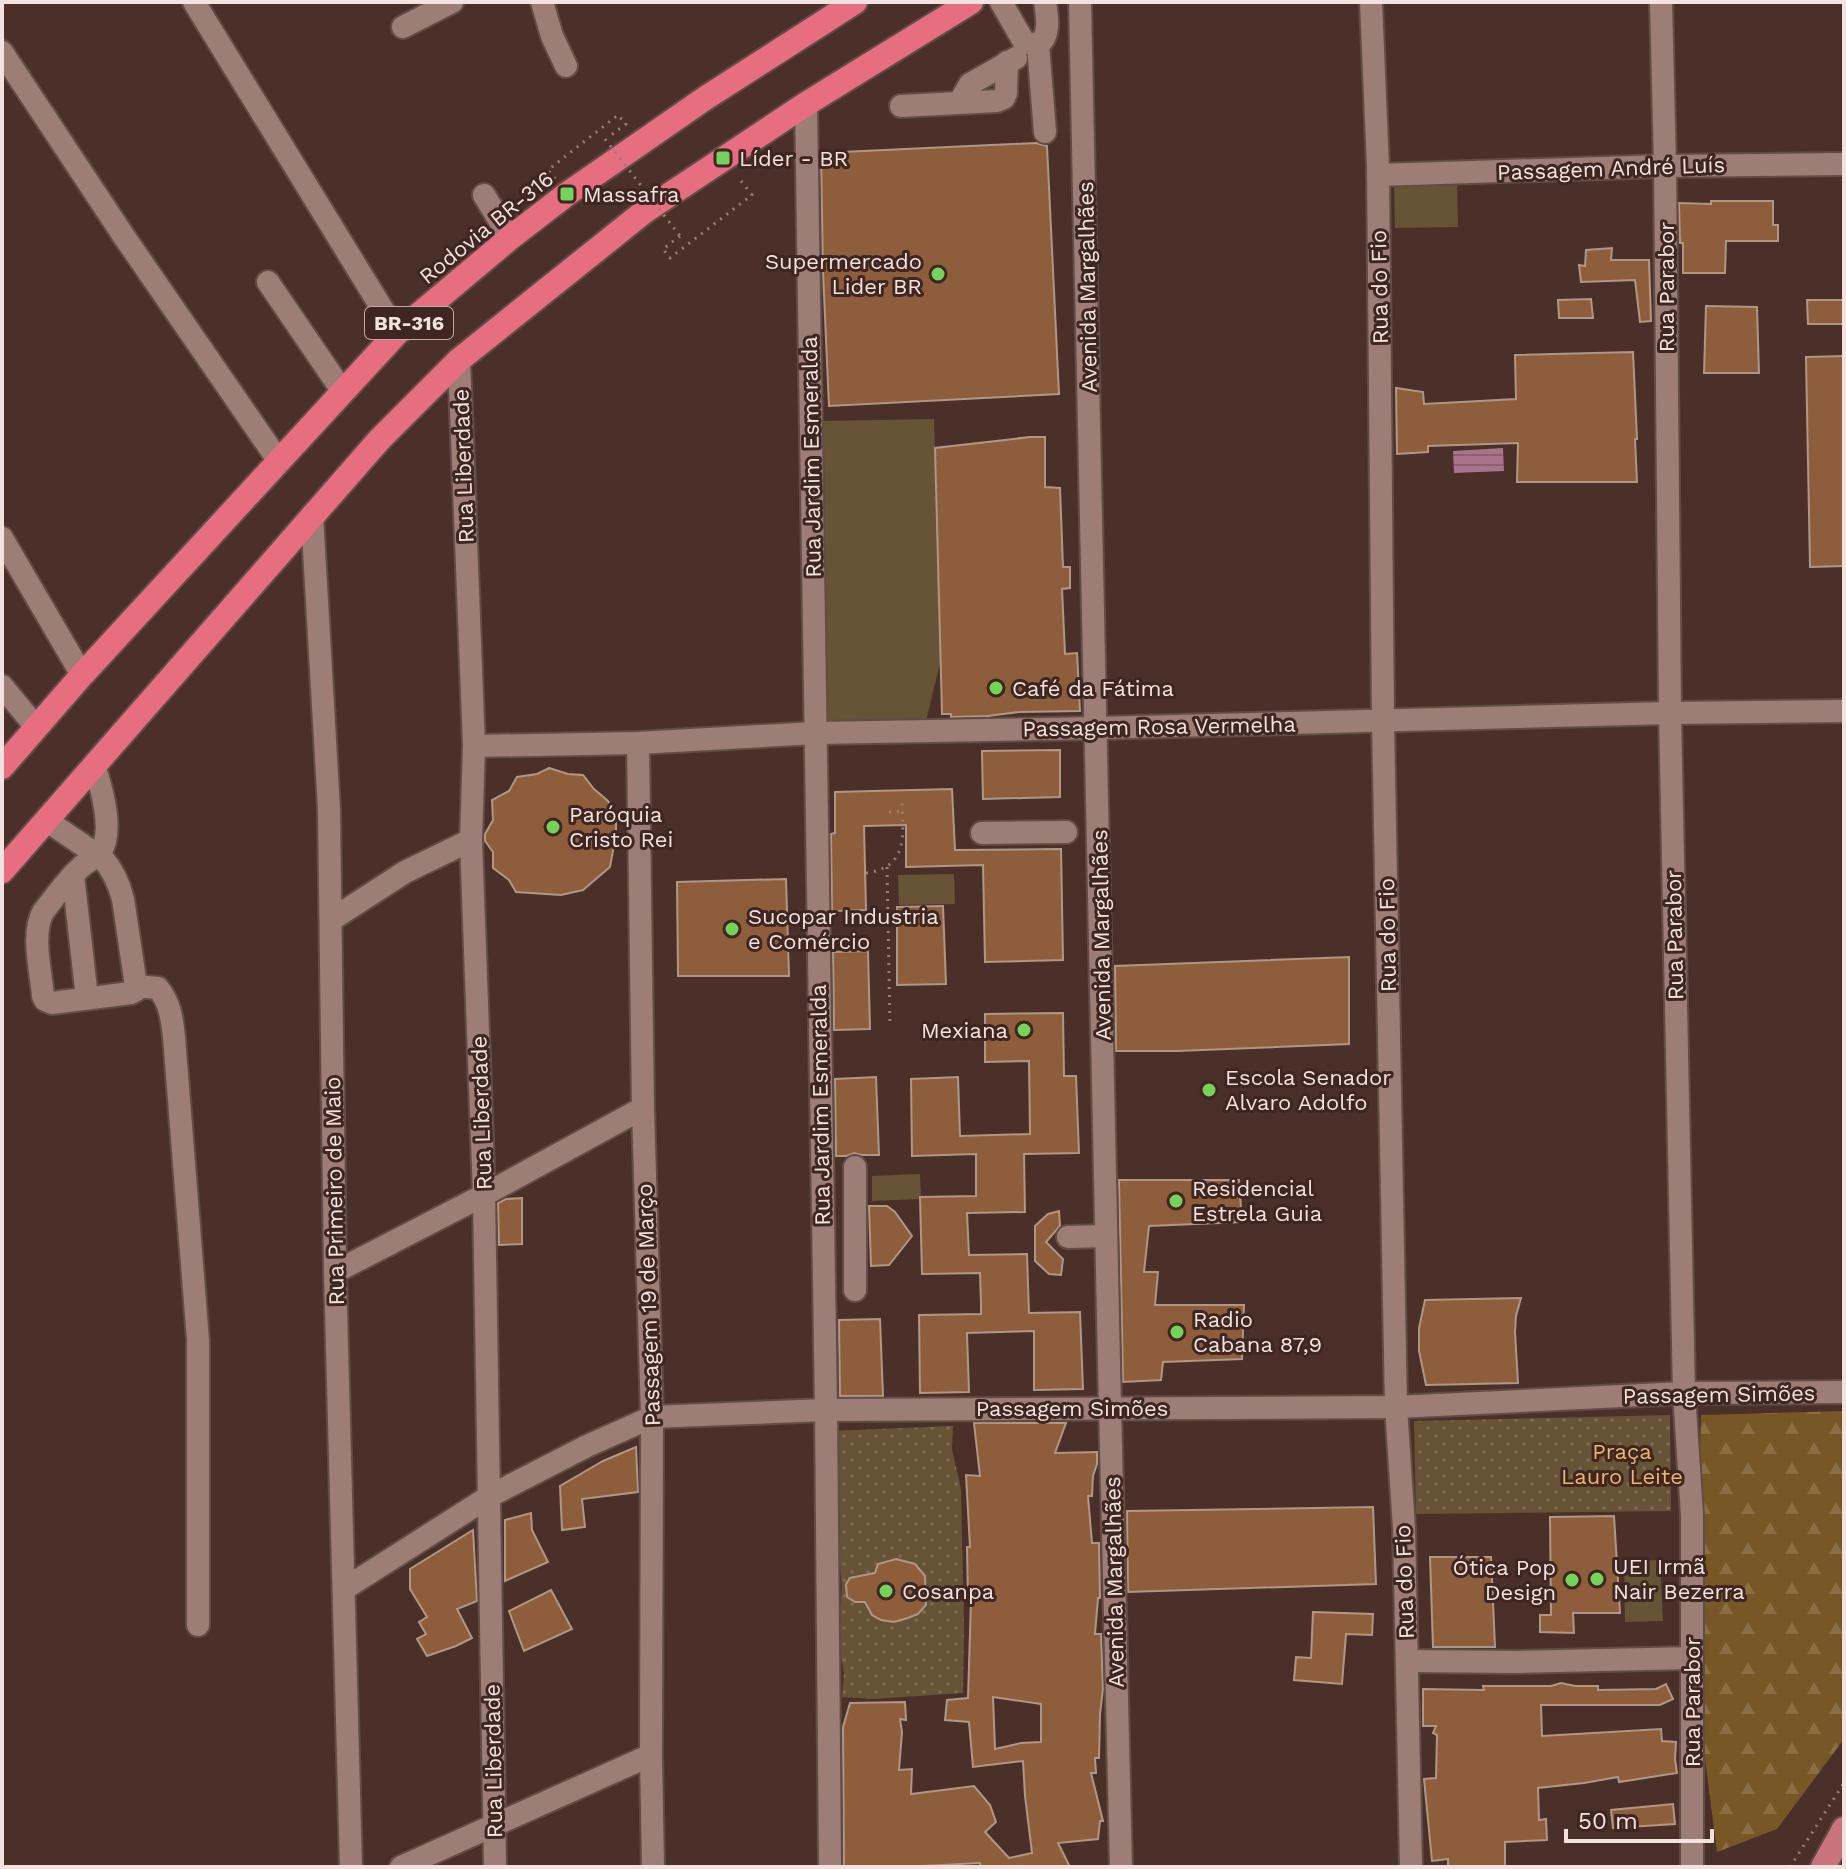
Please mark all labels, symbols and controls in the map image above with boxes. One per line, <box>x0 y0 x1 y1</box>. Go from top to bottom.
place label: Líder - BR <box>739 146 848 171</box>
marker: Líder - BR <box>714 149 732 167</box>
street label: Passagem André Luís <box>1497 152 1725 185</box>
street label: Rodovia BR-316 <box>414 166 558 289</box>
street label: Avenida Margalhães <box>1073 181 1102 393</box>
place label: Massafra <box>583 182 679 207</box>
marker: Massafra <box>558 185 576 203</box>
street label: Rua Parabor <box>1654 222 1679 352</box>
street label: Rua do Fio <box>1366 230 1393 344</box>
place label: Supermercado Lider BR <box>765 249 922 299</box>
marker: Supermercado Lider BR <box>929 265 947 283</box>
road number: BR-316 <box>365 307 453 339</box>
street label: Rua Jardim Esmeralda <box>797 336 826 578</box>
street label: Rua Liberdade <box>448 388 479 544</box>
place label: Café da Fátima <box>1012 676 1174 701</box>
marker: Café da Fátima <box>987 679 1005 697</box>
street label: Passagem Rosa Vermelha <box>1022 712 1296 741</box>
place label: Paróquia Cristo Rei <box>569 802 673 852</box>
marker: Paróquia Cristo Rei <box>544 818 562 836</box>
street label: Avenida Margalhães <box>1087 829 1116 1041</box>
street label: Rua Parabor <box>1661 870 1688 1000</box>
street label: Rua do Fio <box>1374 878 1401 992</box>
place label: Sucopar Industria e Comércio <box>748 904 939 954</box>
marker: Sucopar Industria e Comércio <box>723 920 741 938</box>
street label: Rua Jardim Esmeralda <box>806 984 835 1226</box>
place label: Mexiana <box>921 1018 1008 1043</box>
marker: Mexiana <box>1015 1021 1033 1039</box>
street label: Rua Liberdade <box>466 1035 497 1191</box>
place label: Escola Senador Alvaro Adolfo <box>1225 1065 1391 1115</box>
street label: Rua Primeiro de Maio <box>320 1076 349 1306</box>
marker: Escola Senador Alvaro Adolfo <box>1200 1081 1218 1099</box>
place label: Residencial Estrela Guia <box>1192 1176 1322 1226</box>
street label: Passagem 19 de Março <box>632 1183 665 1427</box>
marker: Residencial Estrela Guia <box>1167 1192 1185 1210</box>
place label: Radio Cabana 87,9 <box>1193 1307 1322 1357</box>
marker: Radio Cabana 87,9 <box>1168 1323 1186 1341</box>
street label: Passagem Simões <box>1622 1380 1816 1409</box>
street label: Passagem Simões <box>976 1396 1168 1421</box>
park label: Praça Lauro Leite <box>1561 1439 1683 1489</box>
street label: Avenida Margalhães <box>1100 1476 1129 1688</box>
street label: Rua do Fio <box>1390 1524 1419 1640</box>
place label: UEI Irmã Nair Bezerra <box>1613 1554 1745 1604</box>
place label: Ótica Pop Design <box>1452 1555 1556 1605</box>
marker: UEI Irmã Nair Bezerra <box>1588 1570 1606 1588</box>
marker: Ótica Pop Design <box>1563 1571 1581 1589</box>
place label: Cosanpa <box>902 1579 994 1604</box>
marker: Cosanpa <box>877 1582 895 1600</box>
street label: Rua Parabor <box>1680 1637 1705 1767</box>
street label: Rua Liberdade <box>480 1684 507 1838</box>
scale bar <box>1566 1793 1712 1843</box>
text: 50 m <box>1578 1807 1638 1835</box>

